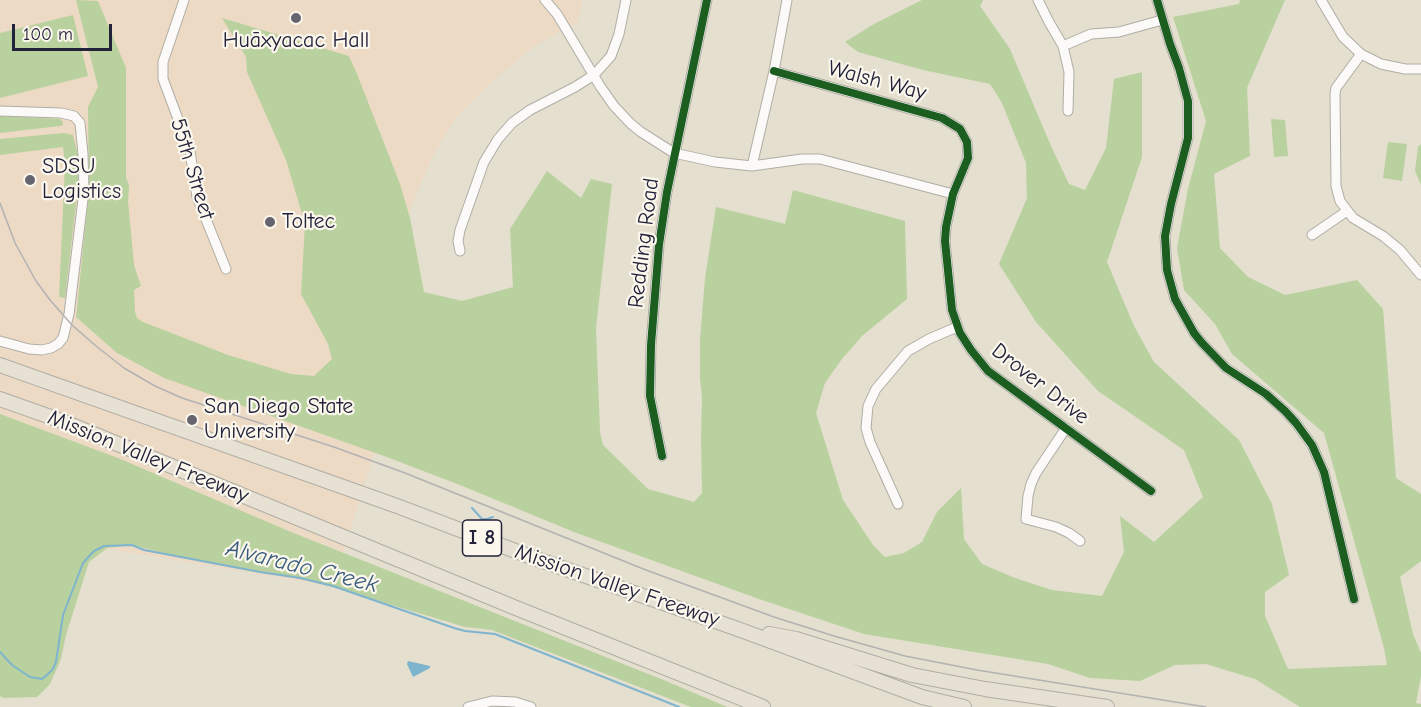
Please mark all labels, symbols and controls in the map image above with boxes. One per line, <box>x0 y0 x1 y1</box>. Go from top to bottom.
marker: Huāxyacac Hall <box>289 11 303 25</box>
scale bar <box>15 12 116 50</box>
text: 100 m <box>23 24 73 45</box>
place label: Huāxyacac Hall <box>223 28 369 54</box>
street label: Walsh Way <box>825 55 929 107</box>
street label: 55th Street <box>164 115 220 223</box>
place label: SDSU Logistics <box>42 154 121 206</box>
marker: SDSU Logistics <box>23 173 37 187</box>
street label: Redding Road <box>623 176 665 310</box>
place label: Toltec <box>282 209 335 235</box>
marker: Toltec <box>263 215 277 229</box>
street label: Drover Drive <box>986 338 1094 430</box>
place label: San Diego State University <box>204 394 353 446</box>
street label: Mission Valley Freeway <box>44 405 252 509</box>
marker: San Diego State University <box>185 413 199 427</box>
road number: I 8 <box>462 520 502 556</box>
water label: Alvarado Creek <box>223 534 381 600</box>
street label: Mission Valley Freeway <box>511 539 723 633</box>

